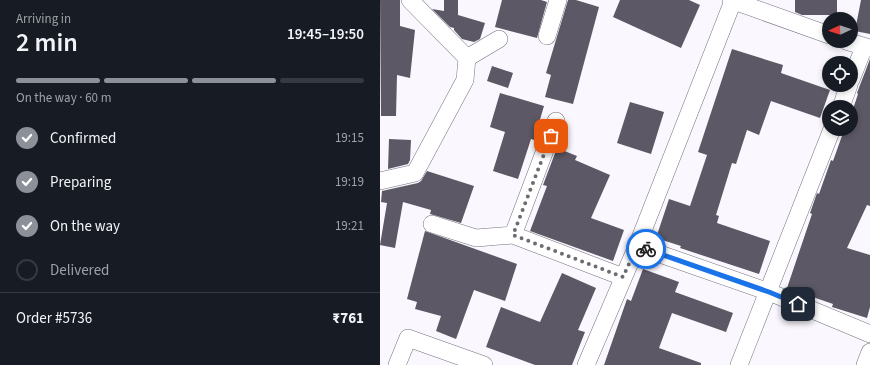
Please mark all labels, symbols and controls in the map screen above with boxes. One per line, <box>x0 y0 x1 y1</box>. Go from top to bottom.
text: Arriving in <box>16 10 71 28</box>
north arrow <box>822 12 858 48</box>
map controls <box>822 12 858 136</box>
text: 2 min <box>16 24 78 61</box>
text: 19:45–19:50 <box>287 24 364 45</box>
button: locate <box>822 56 858 92</box>
text: On the way · 60 m <box>16 89 111 107</box>
button: layers <box>822 100 858 136</box>
pin <box>534 119 568 153</box>
icon: bag <box>540 125 562 147</box>
icon: check <box>16 127 38 149</box>
text: Confirmed <box>50 128 116 149</box>
text: 19:15 <box>335 129 364 147</box>
icon: check <box>16 171 38 193</box>
text: Preparing <box>50 172 111 193</box>
text: 19:19 <box>335 173 364 191</box>
icon: check <box>16 215 38 237</box>
text: On the way <box>50 216 120 237</box>
text: 19:21 <box>335 217 364 235</box>
courier <box>626 229 666 269</box>
icon: bike <box>635 238 657 260</box>
text: Delivered <box>50 260 109 281</box>
pin <box>781 287 815 321</box>
icon: home <box>787 293 809 315</box>
text: Order #5736 <box>16 308 92 329</box>
text: ₹761 <box>332 308 364 329</box>

